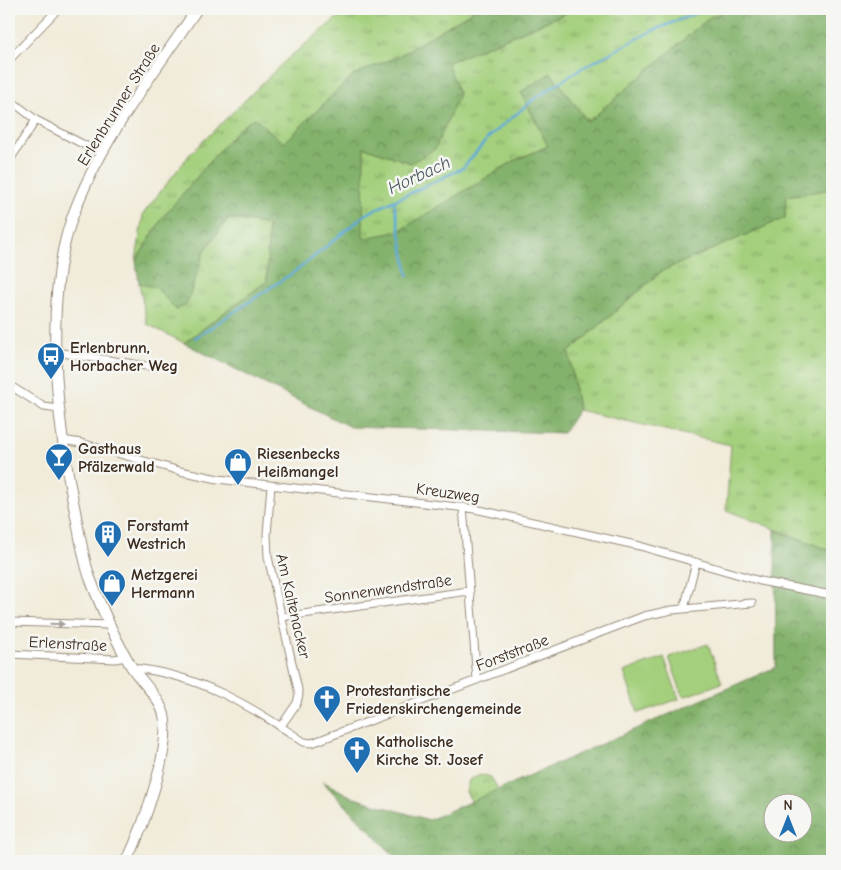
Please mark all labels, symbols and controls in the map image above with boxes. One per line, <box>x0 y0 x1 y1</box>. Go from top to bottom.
street label: Erlenbrunner Straße <box>74 40 164 169</box>
water label: Horbach <box>384 152 454 199</box>
place label: Erlenbrunn, Horbacher Weg <box>70 339 178 375</box>
bus stop icon: Erlenbrunn, Horbacher Weg <box>36 341 66 380</box>
place label: Gasthaus Pfälzerwald <box>78 440 155 476</box>
bar icon: Gasthaus Pfälzerwald <box>44 442 74 481</box>
place label: Riesenbecks Heißmangel <box>257 445 340 481</box>
shop icon: Riesenbecks Heißmangel <box>223 447 253 486</box>
street label: Kreuzweg <box>415 480 481 506</box>
place label: Forstamt Westrich <box>127 517 190 553</box>
building icon: Forstamt Westrich <box>93 519 123 558</box>
street label: Am Kaltenacker <box>272 552 314 661</box>
place label: Metzgerei Hermann <box>131 566 198 602</box>
shop icon: Metzgerei Hermann <box>97 568 127 607</box>
street label: Sonnenwendstraße <box>323 571 453 607</box>
one-way arrow <box>50 620 66 628</box>
street label: Forststraße <box>473 631 551 675</box>
street label: Erlenstraße <box>28 633 108 655</box>
place label: Protestantische Friedenskirchengemeinde <box>346 682 521 718</box>
church icon: Protestantische Friedenskirchengemeinde <box>312 684 342 723</box>
place label: Katholische Kirche St. Josef <box>376 733 483 769</box>
church icon: Katholische Kirche St. Josef <box>342 735 372 774</box>
north arrow <box>764 792 814 842</box>
text: N <box>783 797 793 814</box>

